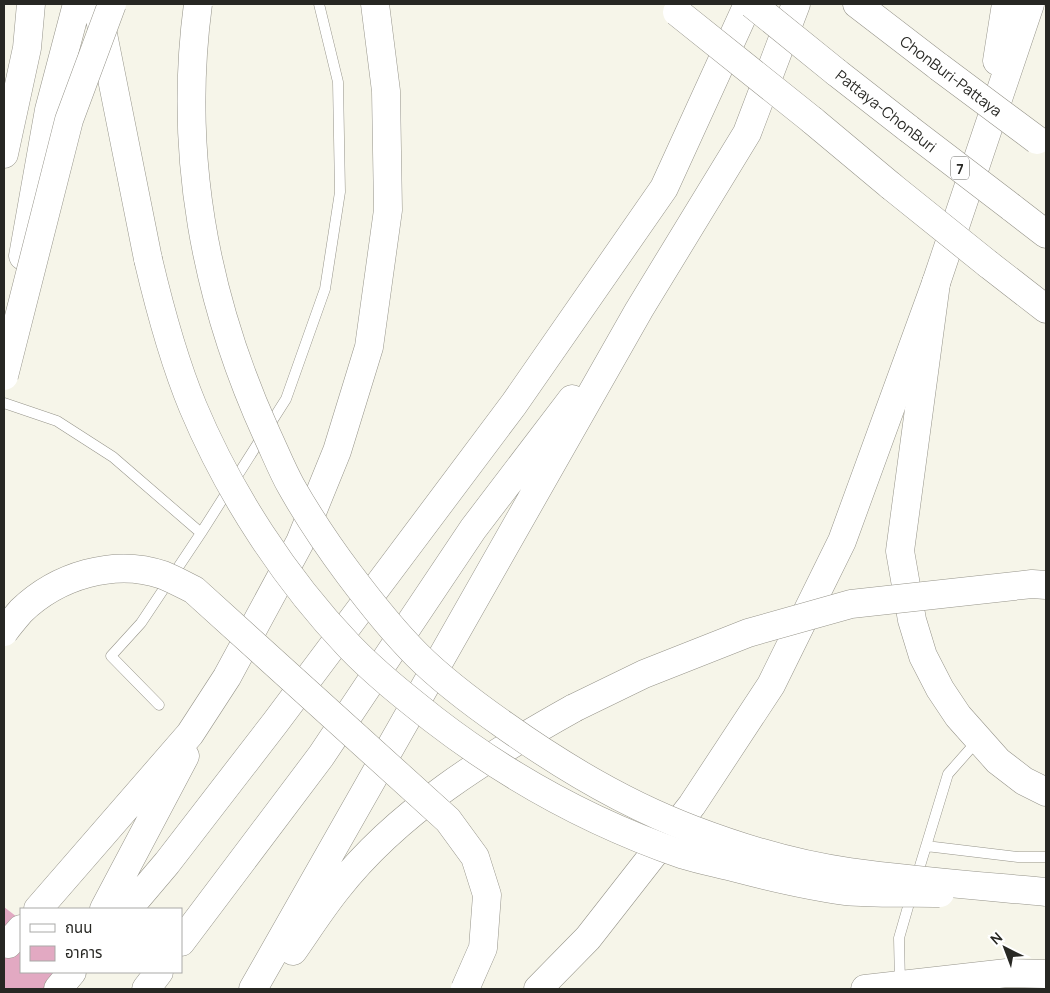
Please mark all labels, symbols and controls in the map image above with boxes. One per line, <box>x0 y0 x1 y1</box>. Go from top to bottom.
street label: ChonBuri-Pattaya <box>896 31 1006 121</box>
street label: Pattaya-ChonBuri <box>831 65 941 157</box>
road number: 7 <box>951 156 969 180</box>
legend <box>20 908 182 973</box>
text: ถนน <box>65 917 92 938</box>
north arrow <box>980 923 1030 973</box>
text: N <box>986 928 1006 948</box>
text: อาคาร <box>65 942 102 963</box>

